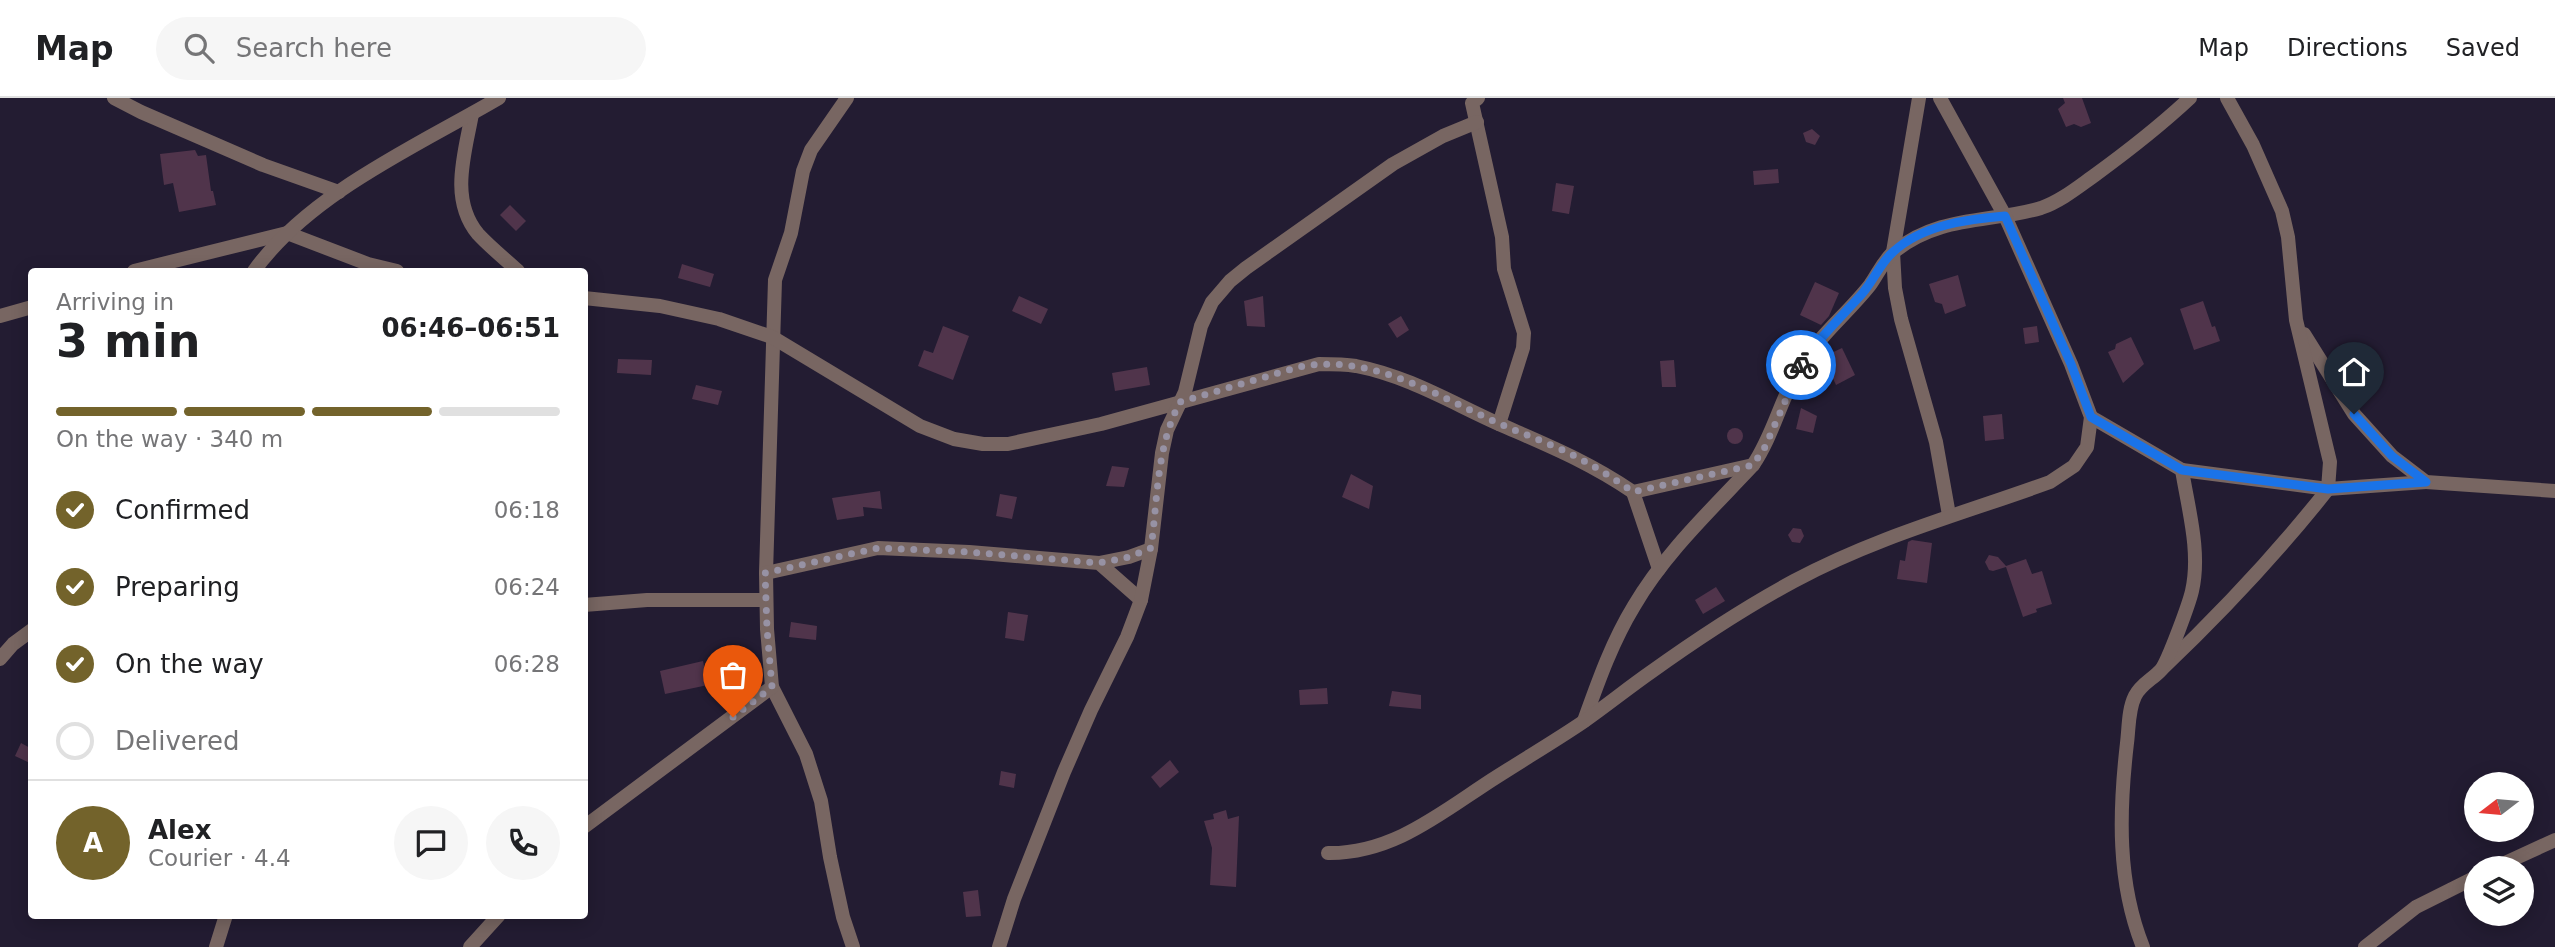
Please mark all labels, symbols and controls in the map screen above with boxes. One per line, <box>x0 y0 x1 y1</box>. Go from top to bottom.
search box <box>156 17 646 80</box>
text: Map <box>35 29 114 68</box>
icon: search <box>180 29 218 67</box>
text: Search here <box>236 33 392 63</box>
text: Map <box>2198 34 2249 62</box>
text: Directions <box>2287 34 2408 62</box>
text: Saved <box>2446 34 2520 62</box>
text: Arriving in <box>56 289 174 315</box>
text: 06:46–06:51 <box>381 313 560 343</box>
text: 3 min <box>56 314 200 368</box>
courier <box>1766 330 1836 400</box>
pin <box>2324 342 2384 414</box>
icon: bike <box>1782 346 1820 384</box>
icon: home <box>2335 353 2373 391</box>
text: On the way · 340 m <box>56 426 283 452</box>
icon: check <box>56 491 94 529</box>
text: Confirmed <box>115 495 250 525</box>
text: 06:18 <box>494 497 560 523</box>
icon: check <box>56 568 94 606</box>
text: Preparing <box>115 572 240 602</box>
text: 06:24 <box>494 574 560 600</box>
icon: check <box>56 645 94 683</box>
pin <box>703 645 763 717</box>
text: On the way <box>115 649 264 679</box>
text: 06:28 <box>494 651 560 677</box>
icon: bag <box>714 656 752 694</box>
text: Delivered <box>115 726 239 756</box>
north arrow <box>2464 772 2534 842</box>
map controls <box>2464 772 2534 926</box>
button: chat <box>394 806 468 880</box>
button: phone <box>486 806 560 880</box>
text: Alex <box>148 815 211 845</box>
text: A <box>83 828 103 858</box>
text: Courier · 4.4 <box>148 845 291 871</box>
button: layers <box>2464 856 2534 926</box>

